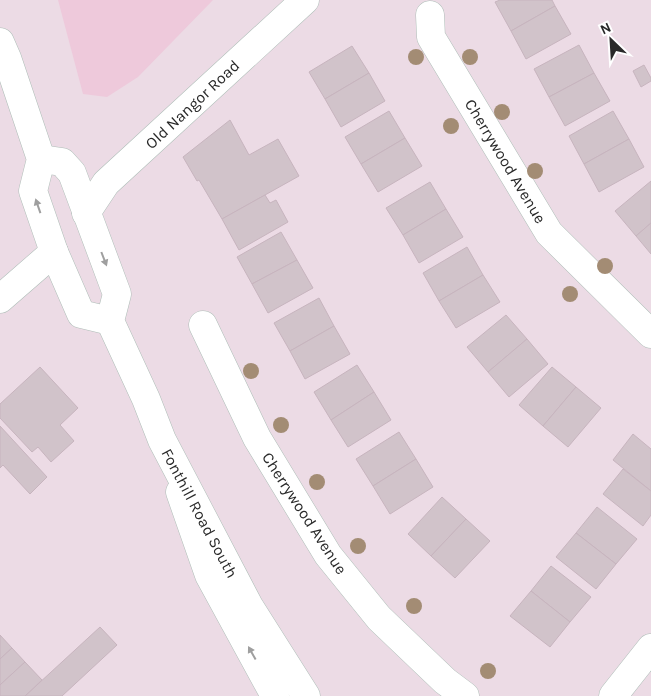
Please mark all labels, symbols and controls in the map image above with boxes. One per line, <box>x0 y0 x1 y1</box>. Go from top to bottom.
north arrow <box>586 15 636 65</box>
text: N <box>598 19 614 38</box>
street label: Old Nangor Road <box>141 56 243 153</box>
street label: Cherrywood Avenue <box>461 96 550 227</box>
one-way arrow <box>34 198 42 213</box>
one-way arrow <box>100 251 108 266</box>
street label: Fonthill Road South <box>157 445 242 581</box>
street label: Cherrywood Avenue <box>258 449 351 578</box>
one-way arrow <box>248 646 256 661</box>

